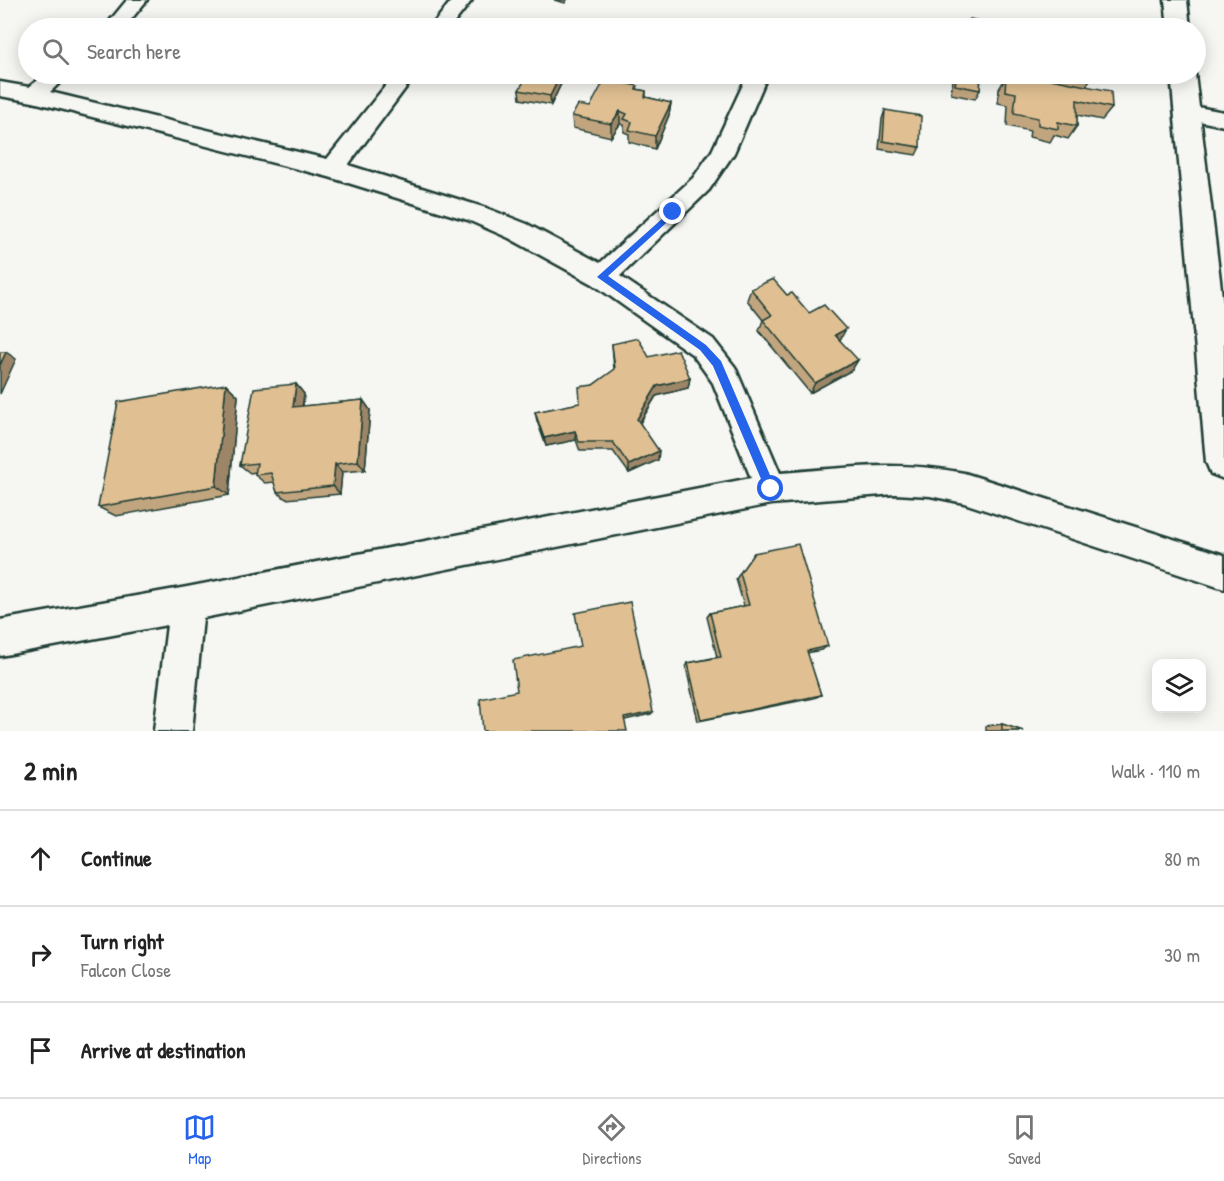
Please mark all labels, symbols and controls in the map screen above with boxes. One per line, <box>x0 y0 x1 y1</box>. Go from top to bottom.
search box <box>18 18 1206 84</box>
icon: search <box>39 35 72 68</box>
text: Search here <box>87 36 181 66</box>
route end <box>659 198 685 224</box>
route start <box>757 475 783 501</box>
map controls <box>1152 659 1206 713</box>
button: layers <box>1152 659 1206 713</box>
text: 2 min <box>24 753 77 788</box>
text: Walk · 110 m <box>1111 757 1200 784</box>
icon: ahead <box>24 842 57 875</box>
text: Continue <box>81 843 152 873</box>
text: 80 m <box>1164 845 1200 872</box>
text: Turn right <box>81 926 164 956</box>
icon: right <box>24 938 57 971</box>
text: 30 m <box>1164 941 1200 968</box>
text: Falcon Close <box>81 956 171 983</box>
icon: arrive <box>24 1034 57 1067</box>
text: Arrive at destination <box>81 1035 246 1065</box>
tab: Map <box>183 1111 216 1169</box>
tab: Directions <box>583 1111 641 1169</box>
tab: Saved <box>1008 1111 1041 1169</box>

